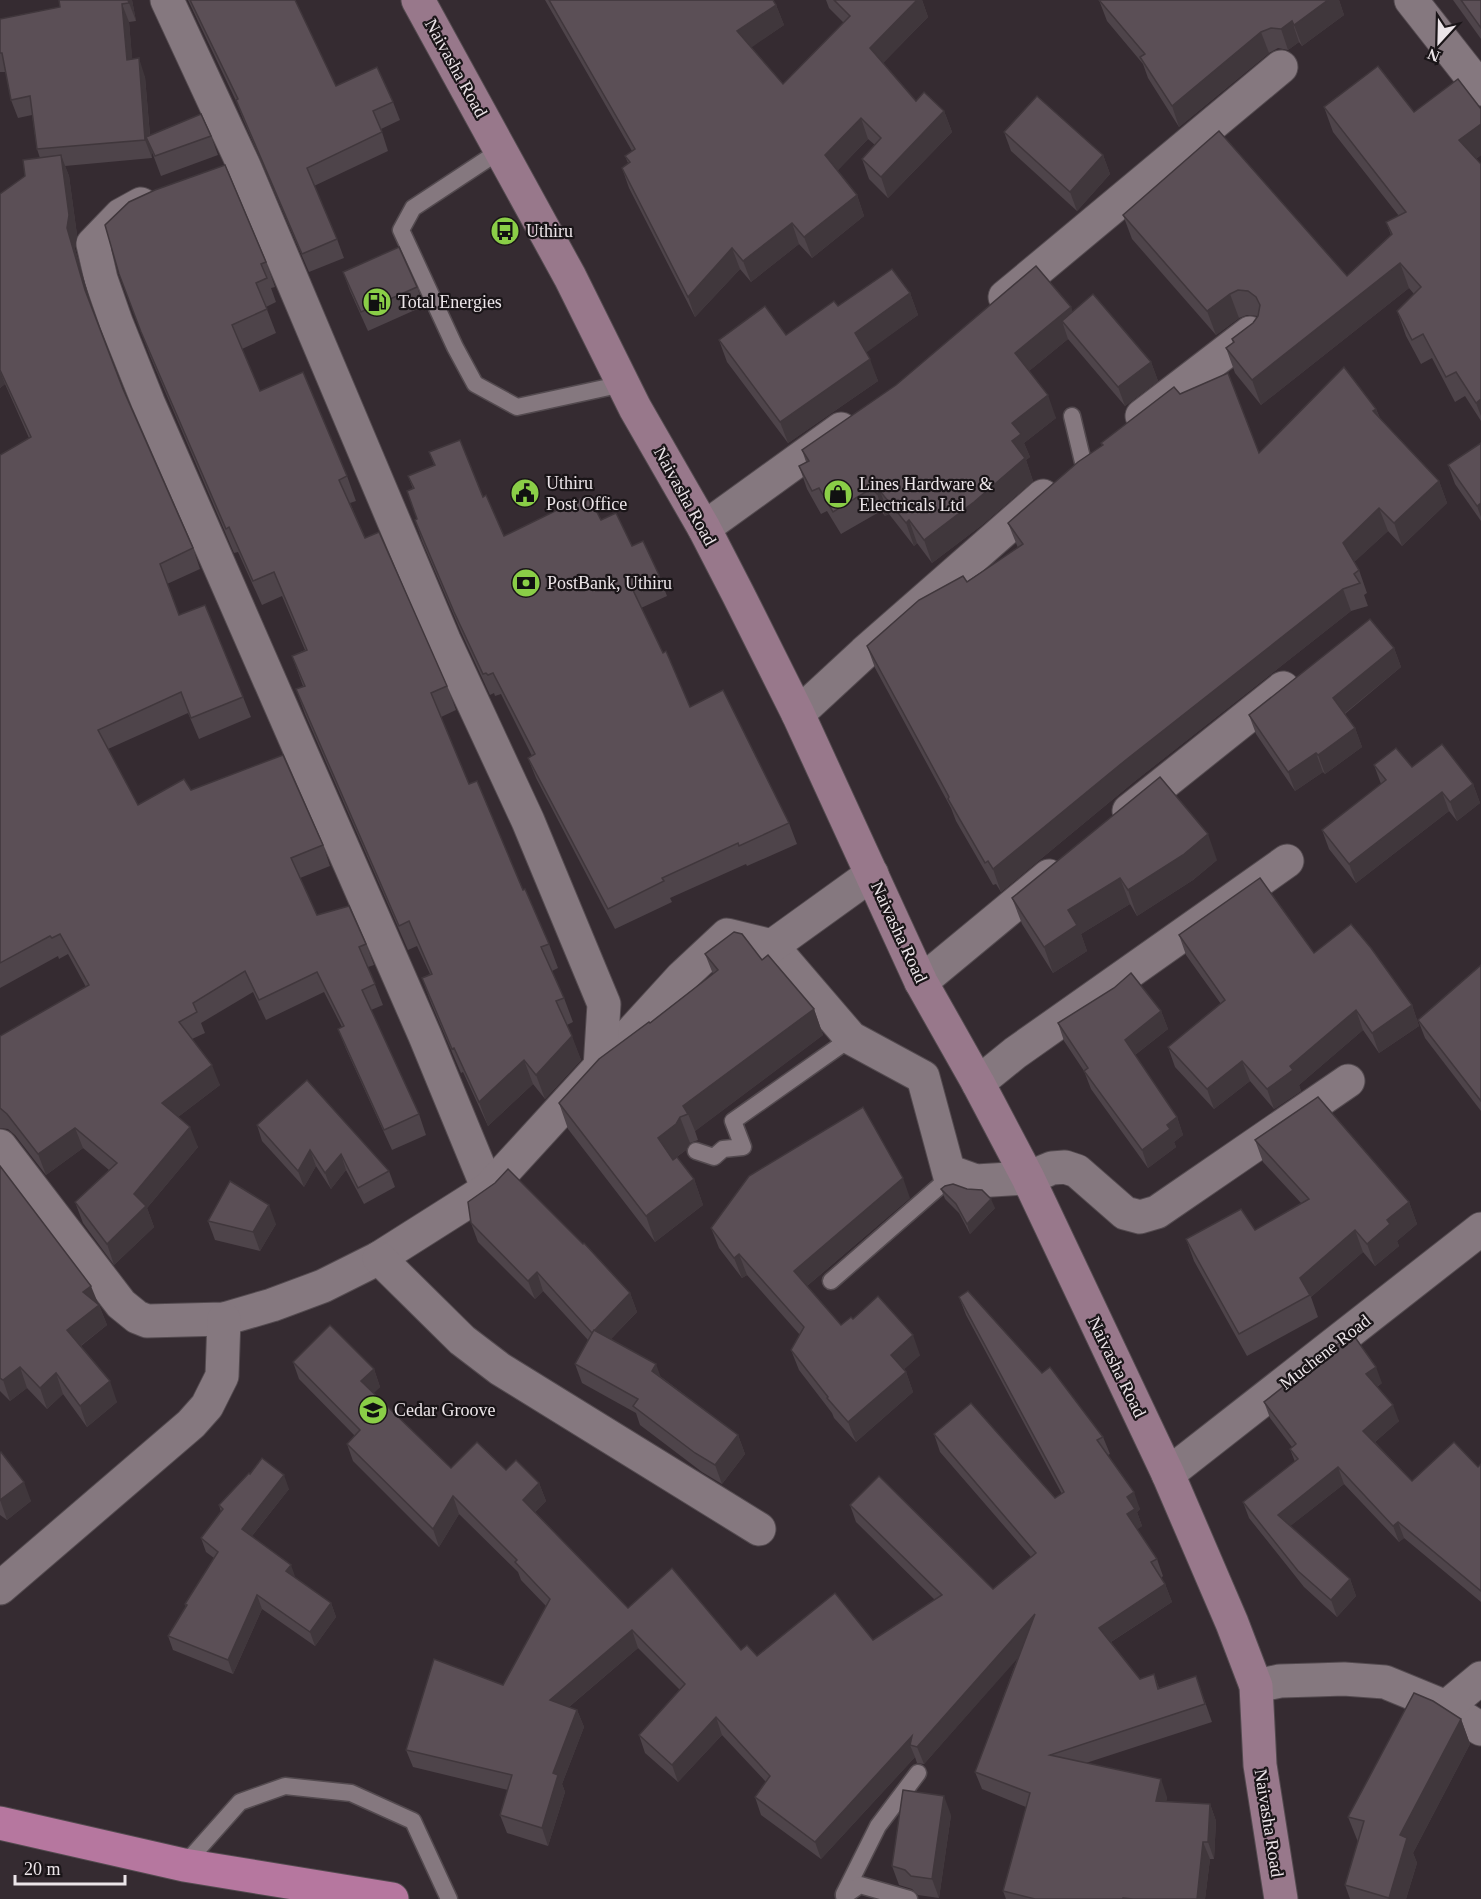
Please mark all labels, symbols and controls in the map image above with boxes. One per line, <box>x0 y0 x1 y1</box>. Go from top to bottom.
north arrow <box>1409 12 1469 72</box>
street label: Naivasha Road <box>421 15 491 121</box>
text: N <box>1425 45 1442 65</box>
bus stop icon: Uthiru <box>489 215 521 247</box>
place label: Uthiru <box>526 221 573 241</box>
fuel station icon: Total Energies <box>361 286 393 318</box>
place label: Total Energies <box>398 292 502 312</box>
street label: Naivasha Road <box>650 443 720 549</box>
place label: Uthiru Post Office <box>546 473 627 514</box>
place label: Lines Hardware & Electricals Ltd <box>859 474 993 515</box>
public building icon: Uthiru Post Office <box>509 477 541 509</box>
shop icon: Lines Hardware & Electricals Ltd <box>822 478 854 510</box>
bank icon: PostBank, Uthiru <box>510 567 542 599</box>
place label: PostBank, Uthiru <box>547 573 672 593</box>
street label: Naivasha Road <box>867 878 931 986</box>
street label: Muchene Road <box>1276 1310 1374 1394</box>
street label: Naivasha Road <box>1084 1313 1150 1421</box>
school or university icon: Cedar Groove <box>357 1394 389 1426</box>
place label: Cedar Groove <box>394 1400 495 1420</box>
street label: Naivasha Road <box>1251 1767 1287 1879</box>
scale bar <box>15 1848 124 1886</box>
text: 20 m <box>24 1859 61 1879</box>

